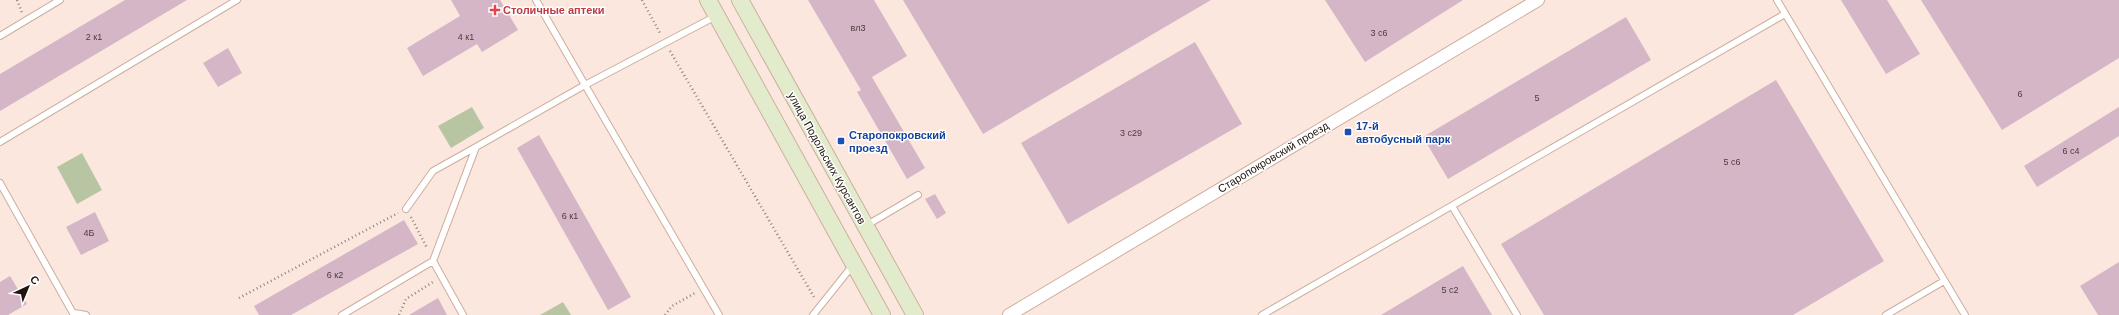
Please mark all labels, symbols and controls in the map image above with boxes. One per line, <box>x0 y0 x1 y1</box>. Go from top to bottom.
place label: Столичные аптеки <box>503 4 605 16</box>
marker: Столичные аптеки <box>490 5 500 15</box>
house number: вл3 <box>851 23 865 33</box>
house number: 3 с6 <box>1370 28 1388 38</box>
house number: 2 к1 <box>86 32 102 42</box>
house number: 4 к1 <box>458 32 474 42</box>
house number: 6 <box>2017 89 2023 99</box>
street label: улица Подольских Курсантов <box>786 90 868 226</box>
house number: 5 <box>1534 93 1540 103</box>
street label: Старопокровский проезд <box>1215 119 1331 195</box>
place label: 17-й автобусный парк <box>1356 120 1451 145</box>
marker: 17-й автобусный парк <box>1343 127 1353 137</box>
house number: 3 с29 <box>1120 128 1142 138</box>
place label: Старопокровский проезд <box>849 129 946 154</box>
marker: Старопокровский проезд <box>836 136 846 146</box>
house number: 6 с4 <box>2062 146 2080 156</box>
house number: 5 с6 <box>1723 157 1741 167</box>
house number: 6 к1 <box>562 211 578 221</box>
house number: 4Б <box>84 228 95 238</box>
north arrow <box>8 267 48 307</box>
house number: 6 к2 <box>327 270 343 280</box>
text: С <box>28 273 42 287</box>
house number: 5 с2 <box>1441 285 1459 295</box>

